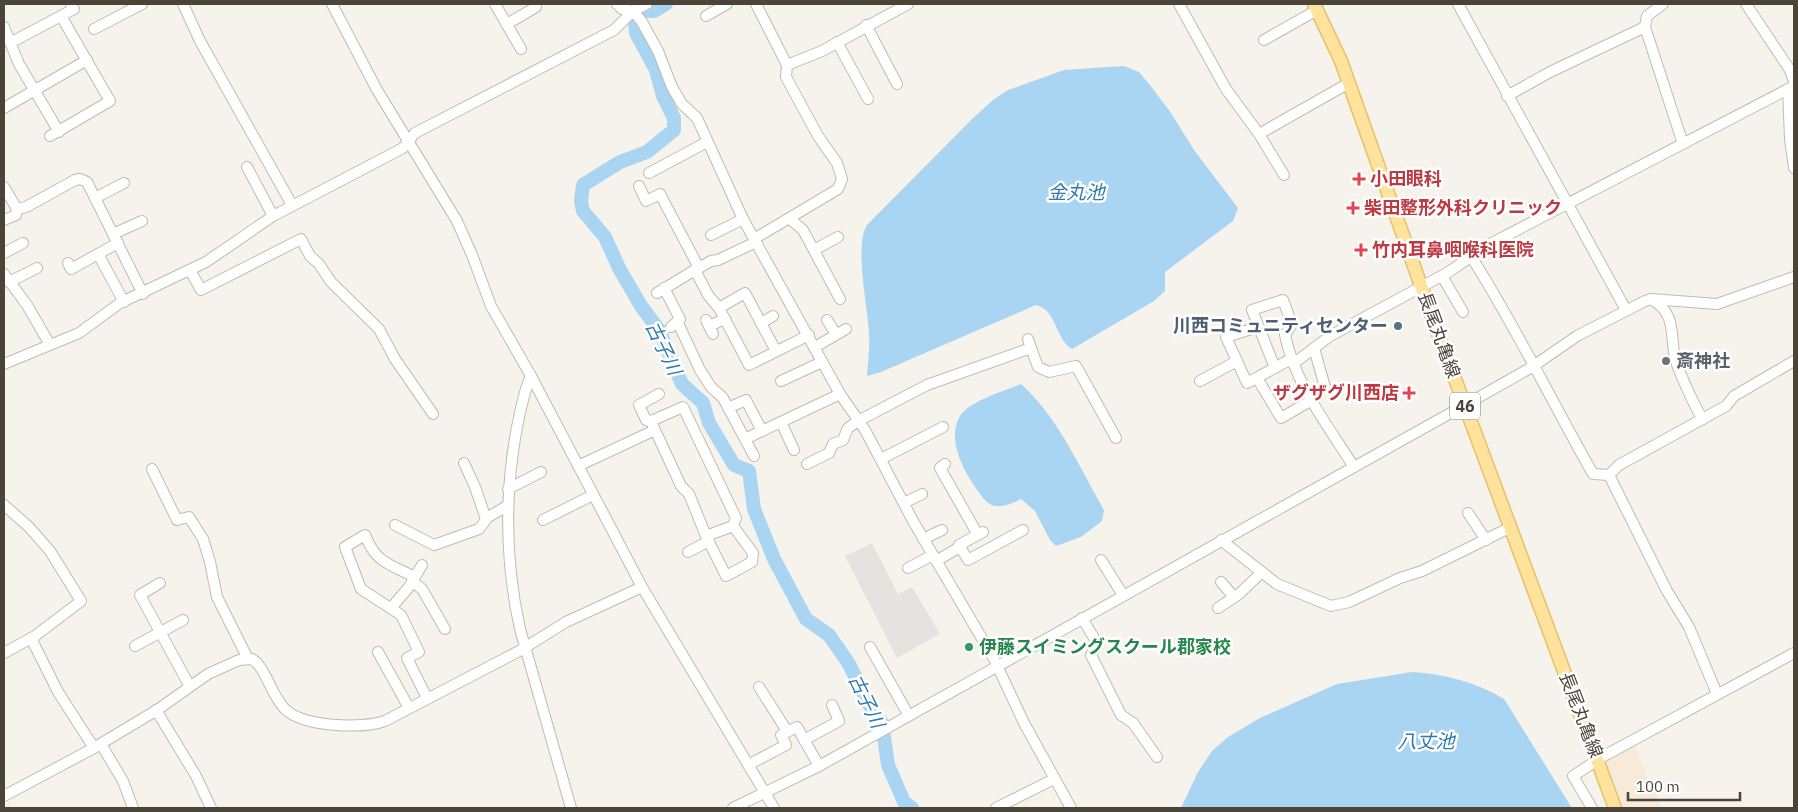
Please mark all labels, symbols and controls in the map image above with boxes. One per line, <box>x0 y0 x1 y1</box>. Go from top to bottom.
place label: 小田眼科 <box>1370 167 1442 190</box>
marker: 小田眼科 <box>1352 172 1366 186</box>
water label: 金丸池 <box>1047 180 1106 204</box>
place label: 柴田整形外科クリニック <box>1364 196 1562 219</box>
marker: 柴田整形外科クリニック <box>1346 201 1360 215</box>
place label: 竹内耳鼻咽喉科医院 <box>1372 238 1534 261</box>
marker: 竹内耳鼻咽喉科医院 <box>1354 243 1368 257</box>
street label: 長尾丸亀線 <box>1413 289 1466 381</box>
place label: 川西コミュニティセンター <box>1173 314 1388 337</box>
water label: 古子川 <box>641 317 688 381</box>
marker: 川西コミュニティセンター <box>1392 320 1404 332</box>
place label: 斎神社 <box>1676 349 1730 372</box>
marker: 斎神社 <box>1660 355 1672 367</box>
place label: ザグザグ川西店 <box>1273 381 1399 404</box>
marker: ザグザグ川西店 <box>1403 387 1415 399</box>
road number: 46 <box>1450 392 1480 420</box>
place label: 伊藤スイミングスクール郡家校 <box>979 635 1231 658</box>
marker: 伊藤スイミングスクール郡家校 <box>963 641 975 653</box>
street label: 長尾丸亀線 <box>1555 669 1608 761</box>
water label: 古子川 <box>844 670 891 734</box>
water label: 八丈池 <box>1397 729 1456 753</box>
scale bar <box>1628 770 1740 802</box>
text: 100 m <box>1636 777 1680 796</box>

